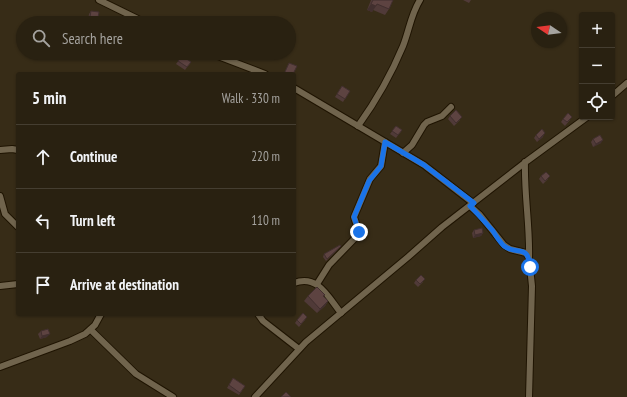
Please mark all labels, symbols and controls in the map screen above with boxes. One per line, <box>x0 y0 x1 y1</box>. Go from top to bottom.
north arrow <box>531 12 567 48</box>
map controls <box>579 12 615 120</box>
button: + <box>579 12 615 48</box>
search box <box>16 16 296 60</box>
icon: search <box>30 27 52 49</box>
text: Search here <box>62 29 123 48</box>
button: − <box>579 48 615 84</box>
button: locate <box>579 84 615 120</box>
text: 5 min <box>32 87 66 109</box>
text: Walk · 330 m <box>222 90 280 107</box>
icon: ahead <box>32 146 54 168</box>
text: Continue <box>70 147 117 166</box>
text: 220 m <box>251 148 280 165</box>
icon: left <box>32 210 54 232</box>
text: Turn left <box>70 211 115 230</box>
text: 110 m <box>251 212 280 229</box>
route end <box>350 223 368 241</box>
route start <box>521 258 539 276</box>
icon: arrive <box>32 274 54 296</box>
text: Arrive at destination <box>70 275 179 294</box>

